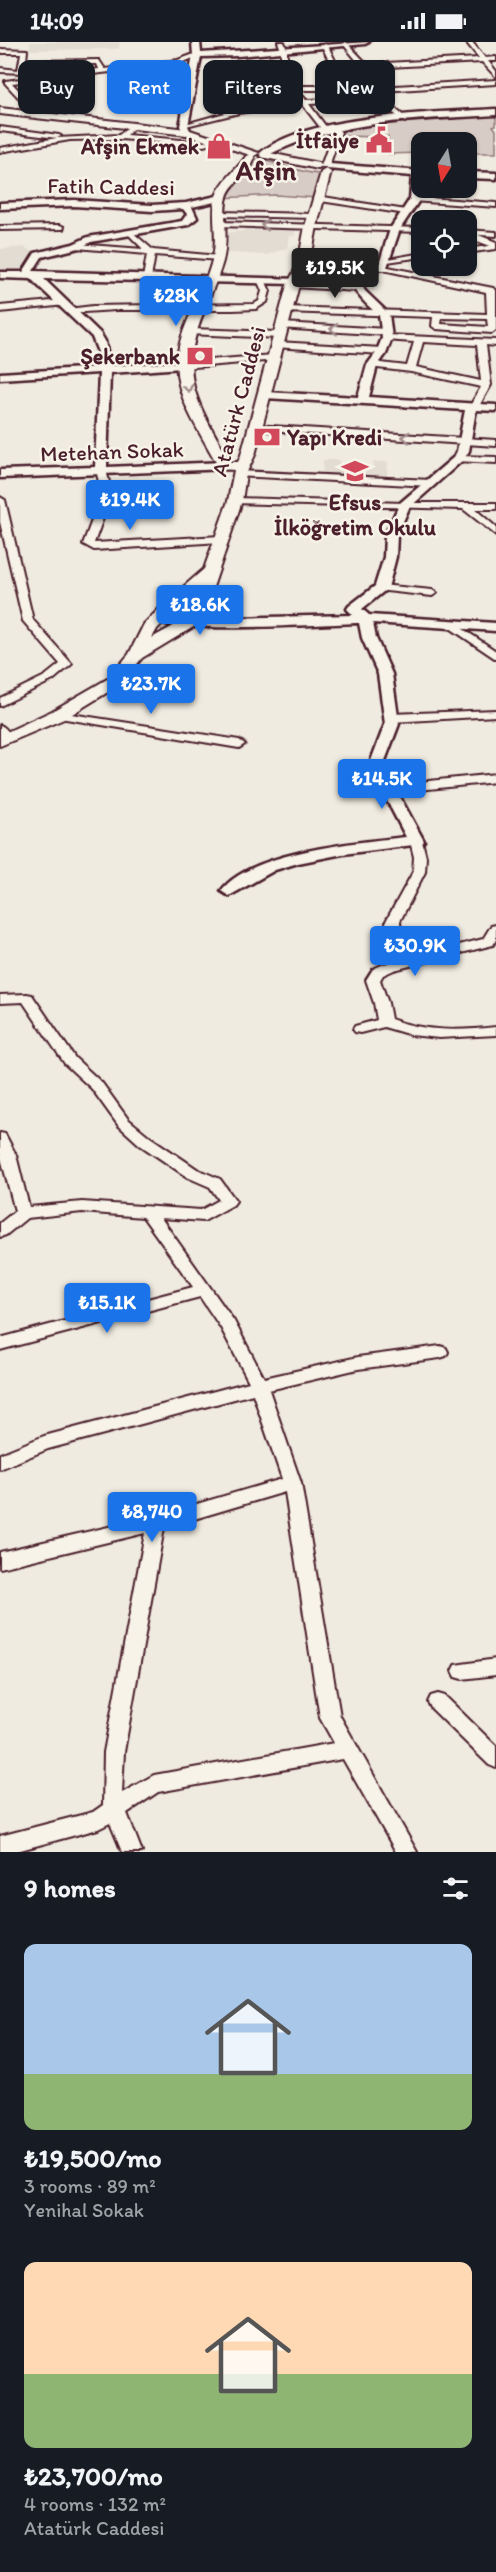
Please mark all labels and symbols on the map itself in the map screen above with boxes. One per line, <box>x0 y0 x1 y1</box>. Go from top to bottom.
public building icon: İtfaiye <box>364 125 394 155</box>
place label: İtfaiye <box>296 127 359 154</box>
shop icon: Afşin Ekmek <box>204 131 234 161</box>
north arrow <box>411 132 477 198</box>
place label: Afşin Ekmek <box>80 133 200 160</box>
district label: Afşin <box>235 154 297 187</box>
street label: Fatih Caddesi <box>47 172 175 201</box>
one-way arrow <box>261 219 270 232</box>
pin: ₺19.5K <box>286 248 384 299</box>
pin: ₺28K <box>140 276 212 327</box>
street label: Atatürk Caddesi <box>205 323 272 479</box>
one-way arrow <box>330 323 339 336</box>
bank icon: Şekerbank <box>185 341 215 371</box>
place label: Şekerbank <box>80 343 181 370</box>
one-way arrow <box>181 383 194 393</box>
bank icon: Yapı Kredi <box>252 422 282 452</box>
place label: Yapı Kredi <box>286 424 382 451</box>
one-way arrow <box>401 431 410 444</box>
street label: Metehan Sokak <box>40 436 184 467</box>
school or university icon: Efsus İlköğretim Okulu <box>340 456 370 486</box>
pin: ₺19.4K <box>81 480 179 531</box>
place label: Efsus İlköğretim Okulu <box>274 489 437 541</box>
pin: ₺18.6K <box>151 585 249 636</box>
pin: ₺23.7K <box>102 664 200 715</box>
pin: ₺14.5K <box>333 759 431 810</box>
pin: ₺30.9K <box>366 926 464 977</box>
pin: ₺15.1K <box>58 1283 156 1334</box>
pin: ₺8,740 <box>103 1492 201 1543</box>

